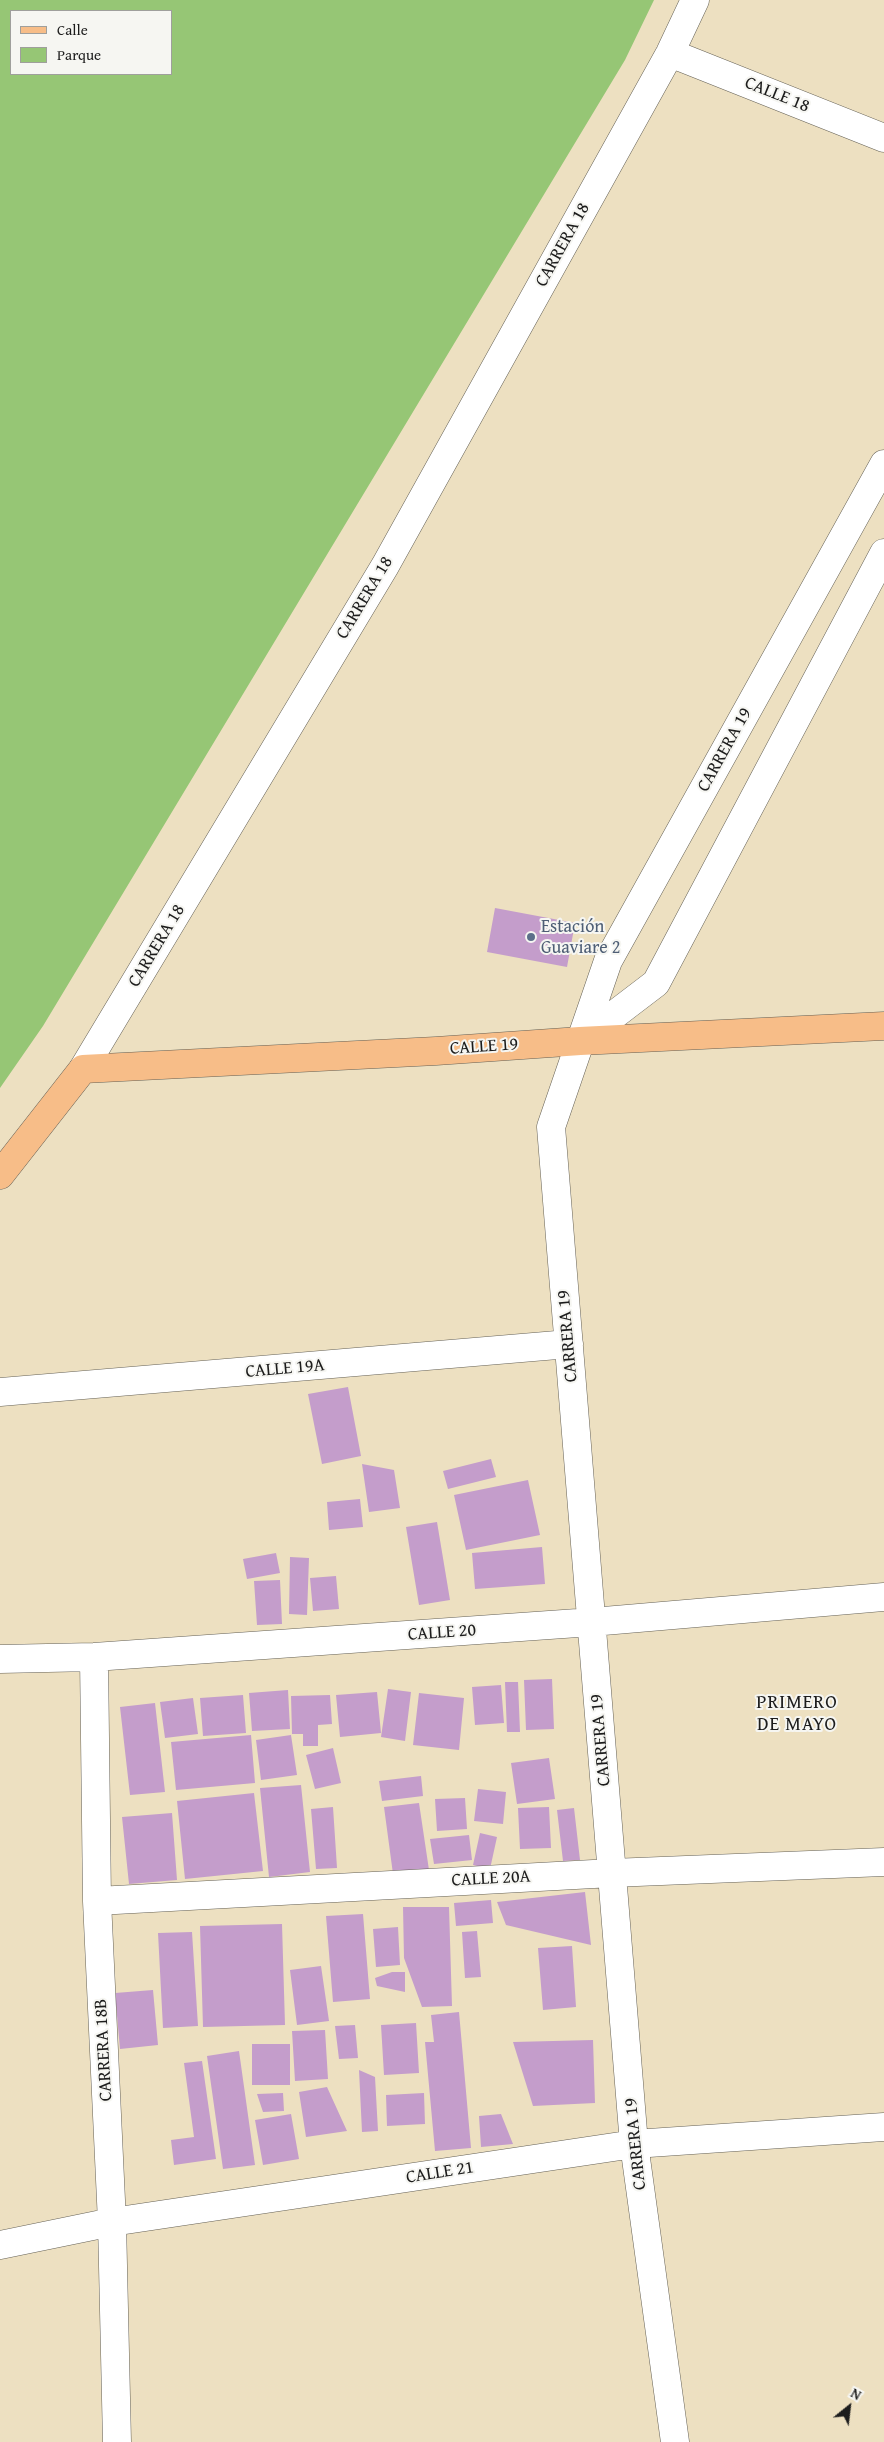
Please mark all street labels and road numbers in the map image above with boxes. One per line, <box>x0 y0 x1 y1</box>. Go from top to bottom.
street label: CALLE 18 <box>741 72 813 118</box>
street label: CARRERA 18 <box>531 199 595 291</box>
street label: CARRERA 18 <box>332 553 398 643</box>
street label: CARRERA 19 <box>693 704 757 796</box>
street label: CARRERA 18 <box>124 901 190 991</box>
street label: CALLE 19 <box>449 1034 519 1060</box>
street label: CARRERA 19 <box>553 1289 583 1383</box>
street label: CALLE 19A <box>245 1355 325 1383</box>
street label: CALLE 20 <box>407 1620 477 1646</box>
street label: CARRERA 19 <box>586 1693 616 1787</box>
street label: CALLE 20A <box>451 1866 531 1892</box>
street label: CARRERA 18B <box>91 1998 117 2102</box>
street label: CARRERA 19 <box>620 2097 652 2191</box>
street label: CALLE 21 <box>405 2157 475 2189</box>

